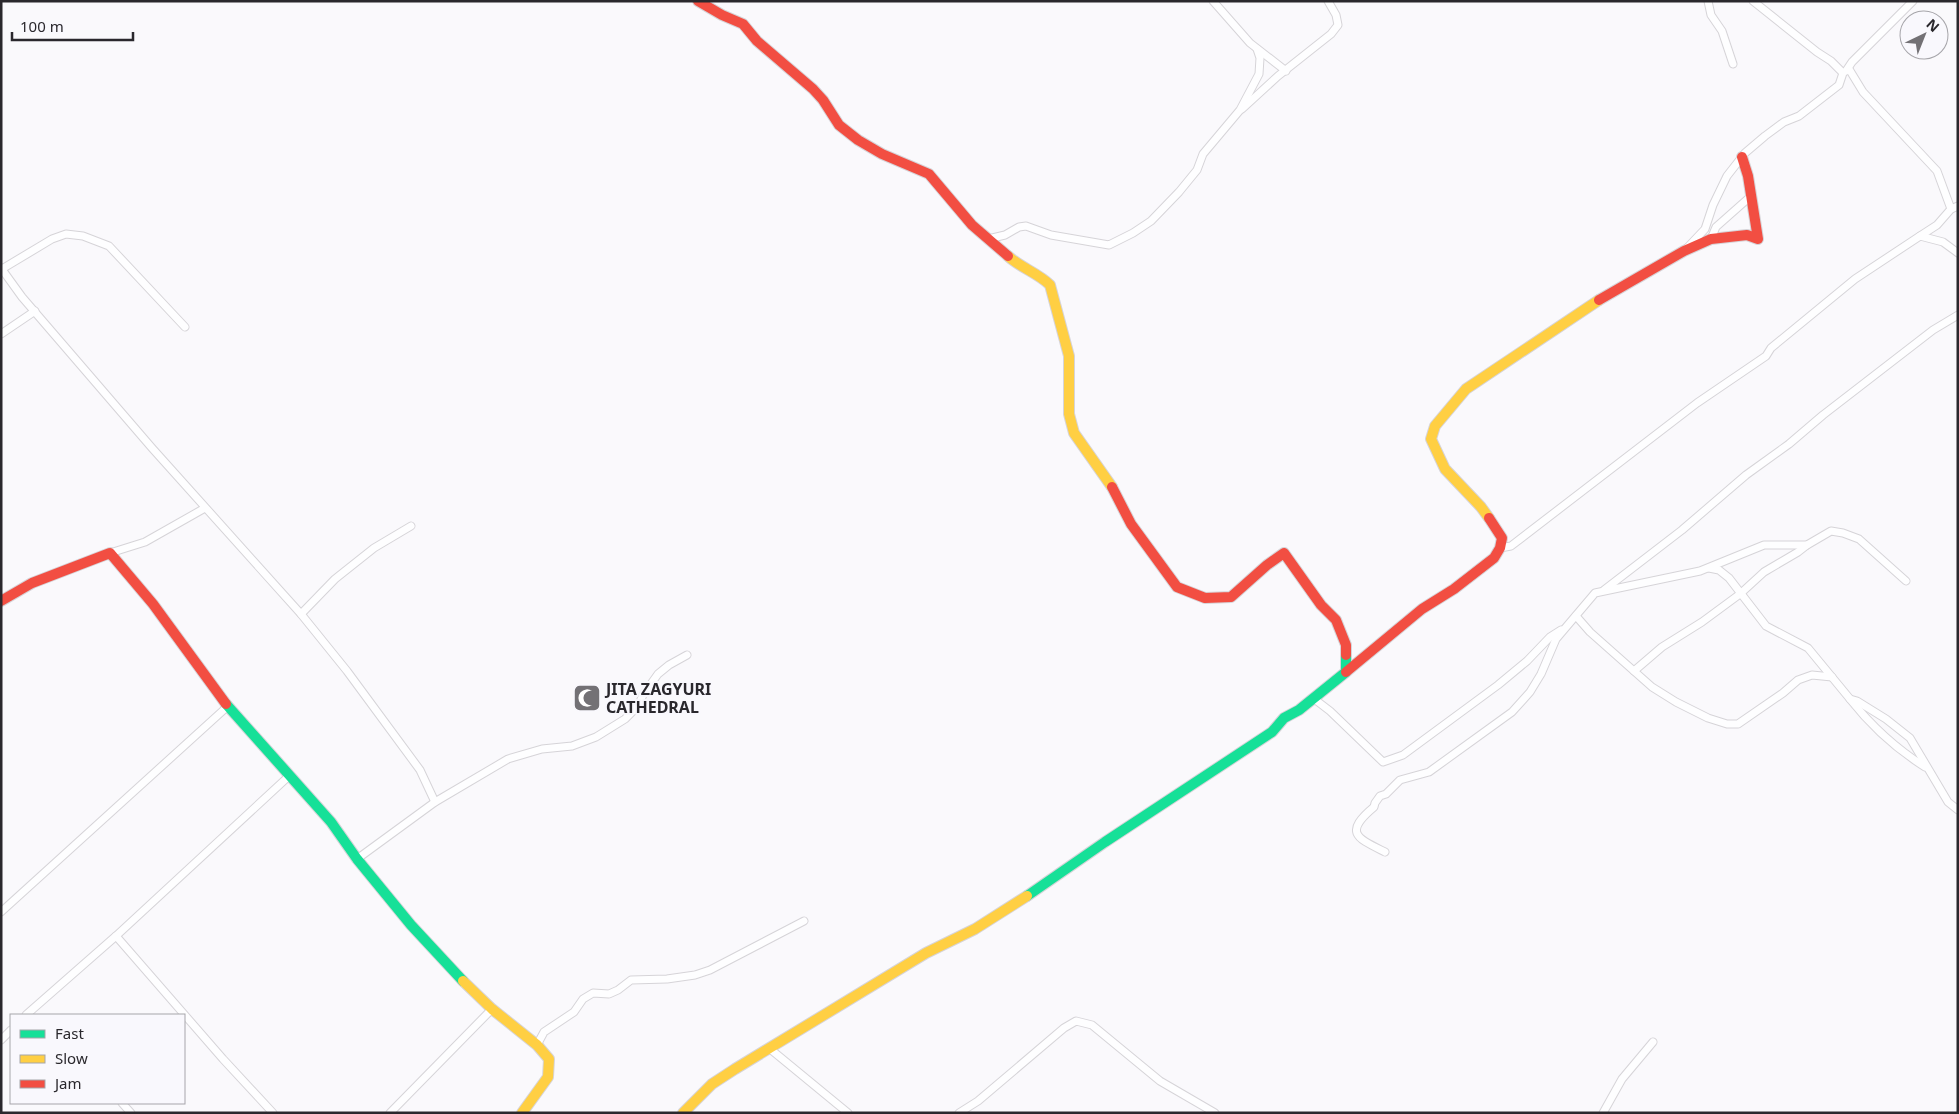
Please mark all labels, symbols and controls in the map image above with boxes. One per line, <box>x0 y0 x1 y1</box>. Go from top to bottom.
scale bar <box>12 10 134 42</box>
north arrow <box>1899 10 1949 60</box>
text: N <box>1923 14 1944 36</box>
text: 100 m <box>20 16 64 36</box>
place label: JITA ZAGYURI CATHEDRAL <box>604 678 711 718</box>
mosque icon: JITA ZAGYURI CATHEDRAL <box>572 683 602 713</box>
legend <box>10 1014 185 1104</box>
text: Fast <box>55 1023 84 1043</box>
text: Slow <box>55 1048 88 1068</box>
text: Jam <box>53 1073 82 1093</box>

